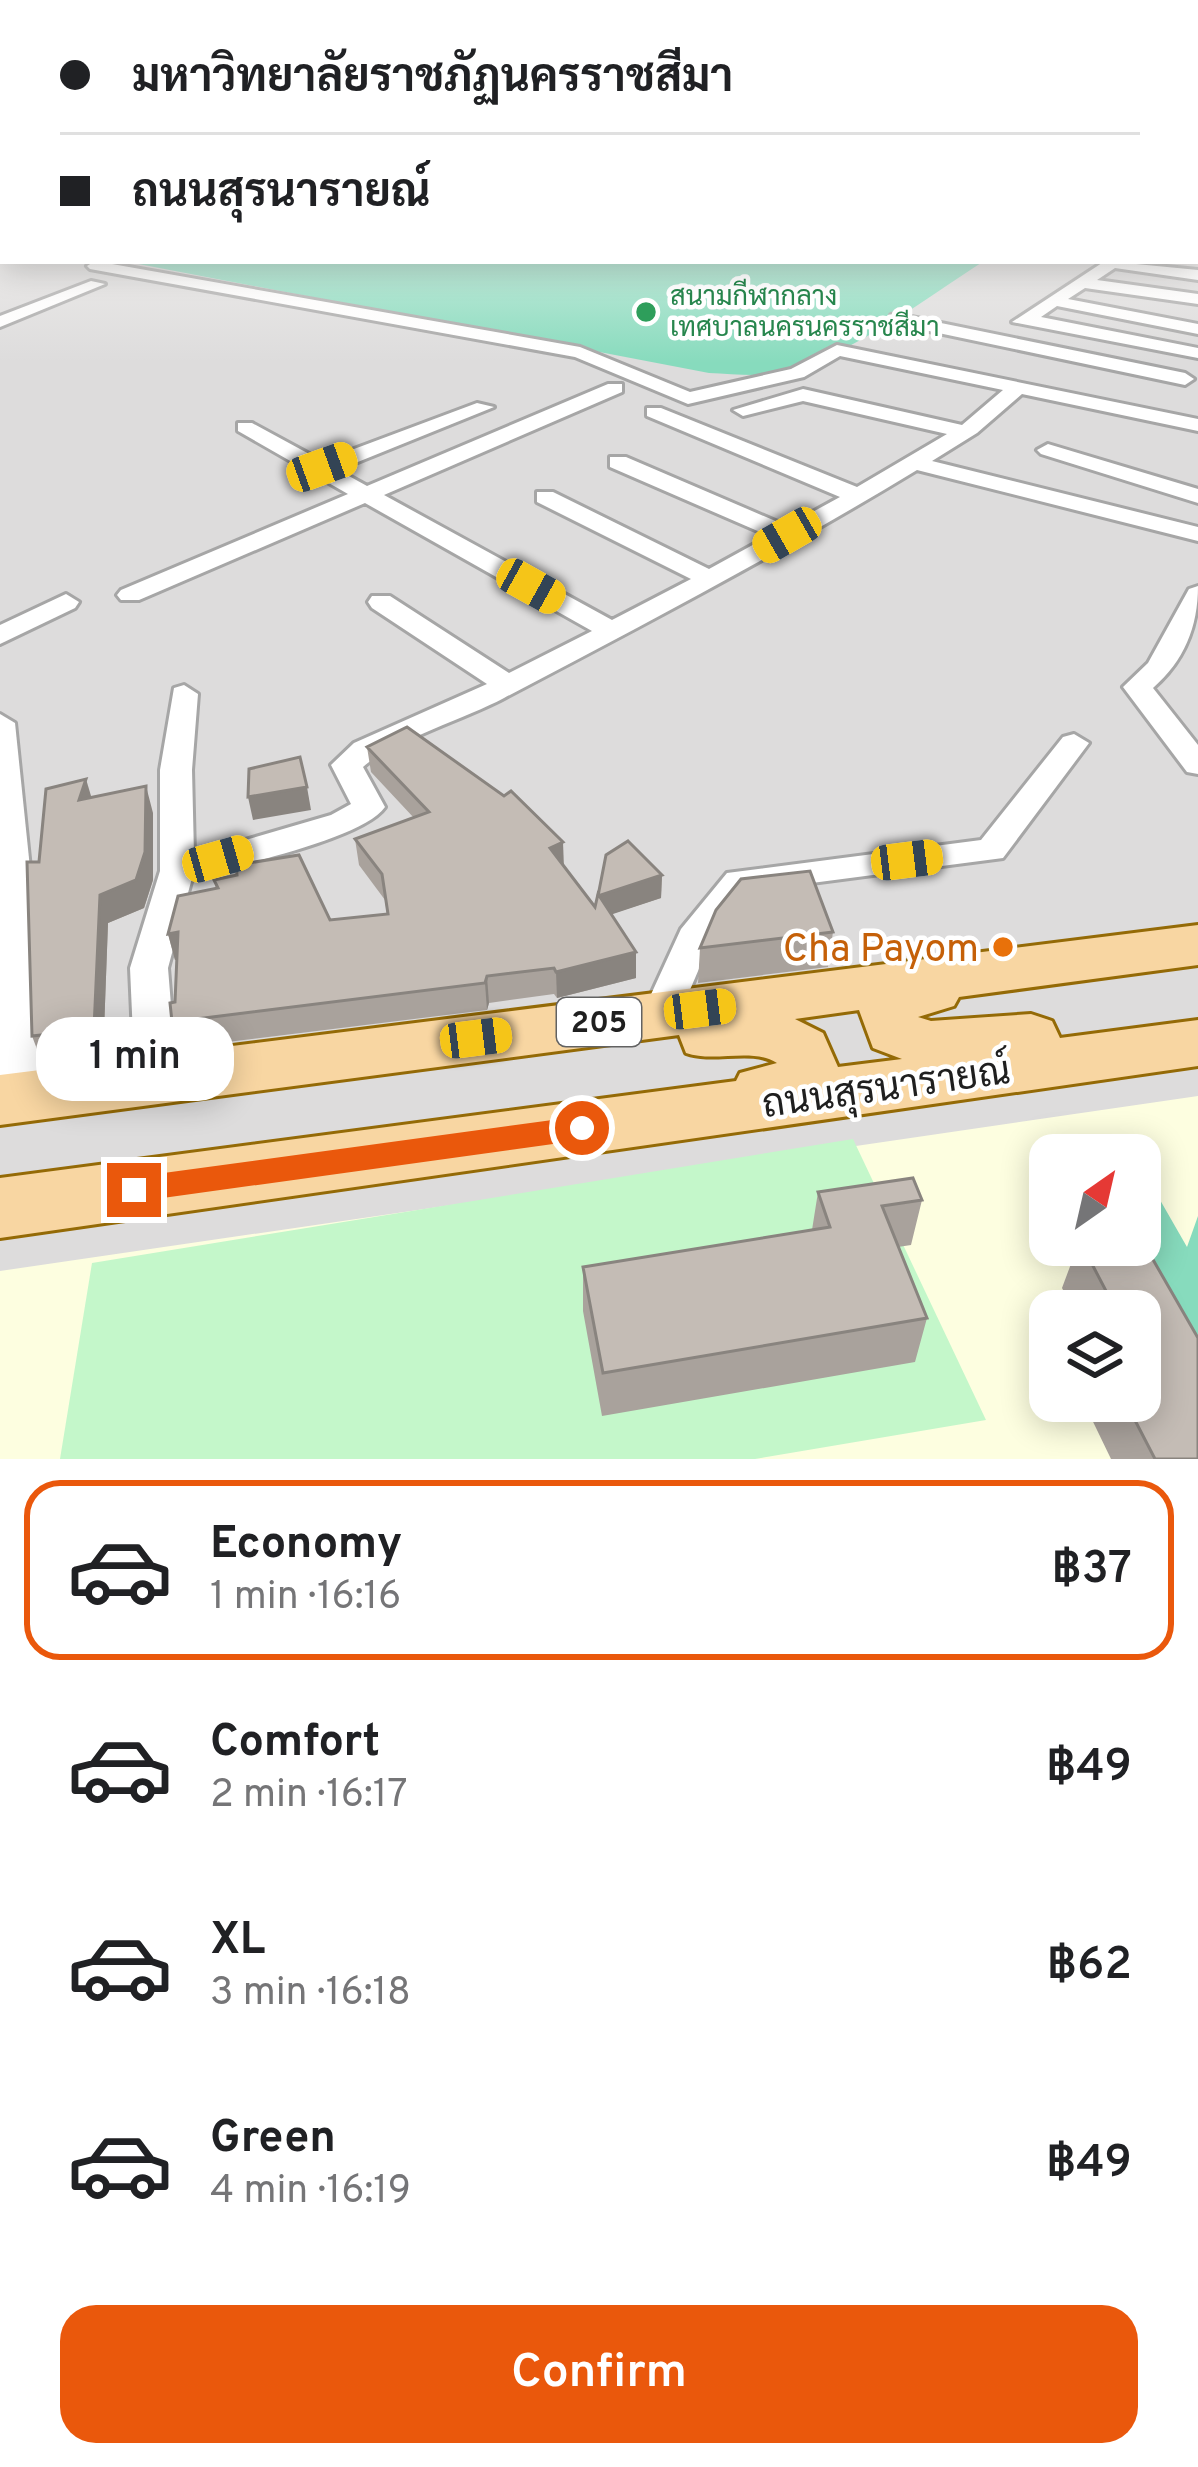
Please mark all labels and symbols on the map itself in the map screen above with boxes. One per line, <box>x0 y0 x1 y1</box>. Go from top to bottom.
place label: สนามกีฬากลาง เทศบาลนครนครราชสีมา <box>670 278 940 346</box>
marker: สนามกีฬากลาง เทศบาลนครนครราชสีมา <box>633 299 659 325</box>
car <box>282 438 362 496</box>
car <box>747 501 827 569</box>
car <box>491 553 571 619</box>
car <box>178 832 258 886</box>
car <box>869 838 945 882</box>
place label: Cha Payom <box>783 927 979 976</box>
marker: Cha Payom <box>990 934 1016 960</box>
car <box>662 987 738 1031</box>
road number: 205 <box>557 998 641 1046</box>
callout: 1 min <box>35 1016 233 1100</box>
car <box>438 1016 514 1060</box>
street label: ถนนสุรนารายณ์ <box>759 1045 1014 1132</box>
route start <box>555 1101 609 1155</box>
north arrow <box>1029 1134 1161 1266</box>
route end <box>107 1163 161 1217</box>

